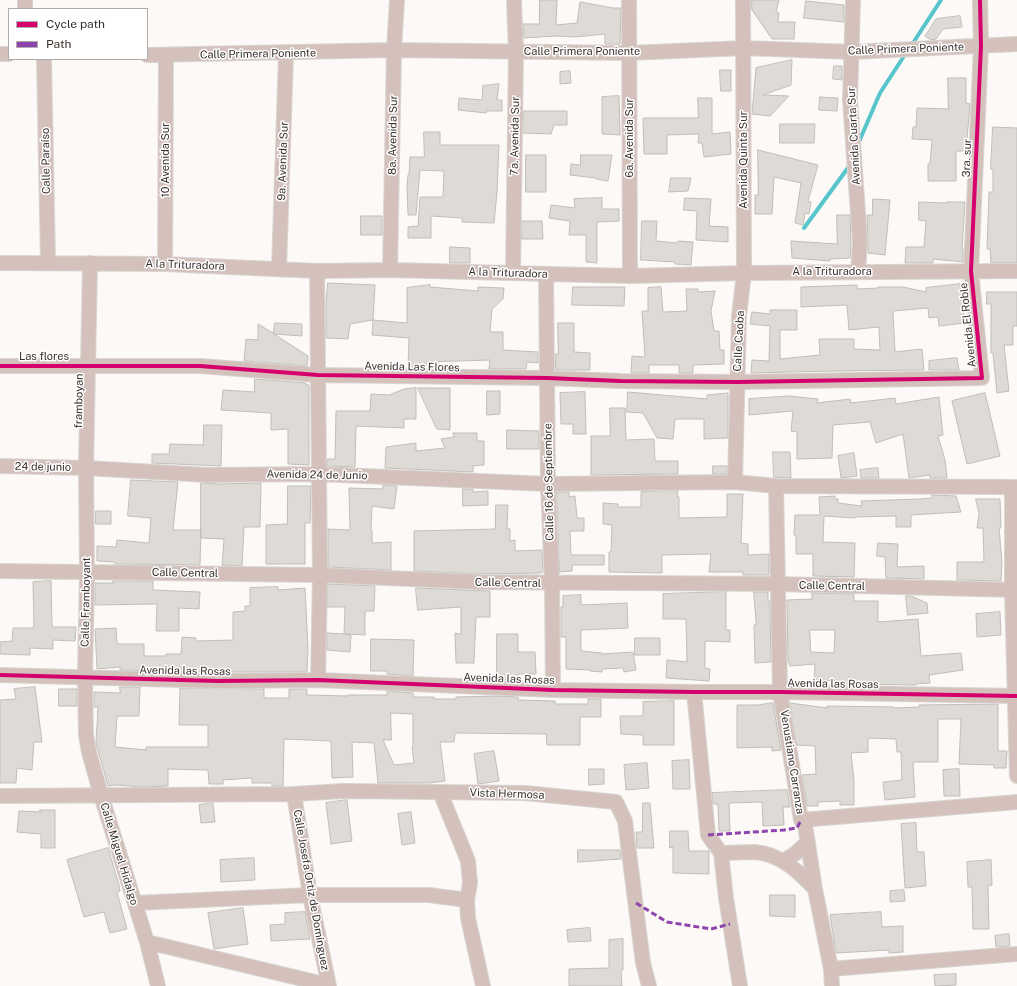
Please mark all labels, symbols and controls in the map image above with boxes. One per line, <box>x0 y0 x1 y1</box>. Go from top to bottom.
legend <box>8 8 148 60</box>
text: Cycle path <box>46 17 105 31</box>
text: Path <box>46 37 72 51</box>
street label: Calle Primera Poniente <box>848 40 964 58</box>
street label: Calle Primera Poniente <box>524 45 640 59</box>
street label: Calle Primera Poniente <box>200 46 316 62</box>
street label: Avenida Cuarta Sur <box>845 86 863 186</box>
street label: 8a. Avenida Sur <box>386 95 400 175</box>
street label: 7a. Avenida Sur <box>508 96 522 176</box>
street label: 6a. Avenida Sur <box>623 98 637 178</box>
street label: Avenida Quinta Sur <box>737 111 751 209</box>
street label: 9a. Avenida Sur <box>275 121 291 201</box>
street label: 10 Avenida Sur <box>159 122 173 198</box>
street label: Calle Paraíso <box>39 128 53 194</box>
street label: 3ra. sur <box>960 138 974 178</box>
street label: A la Trituradora <box>145 257 225 273</box>
street label: A la Trituradora <box>468 265 548 281</box>
street label: A la Trituradora <box>792 265 872 279</box>
street label: Avenida El Roble <box>957 282 979 368</box>
street label: Calle Caoba <box>731 310 747 372</box>
street label: Las flores <box>19 350 69 364</box>
street label: Avenida Las Flores <box>364 360 460 374</box>
street label: framboyan <box>72 373 86 429</box>
street label: Calle 16 de Septiembre <box>541 423 557 541</box>
street label: 24 de junio <box>15 460 71 474</box>
street label: Avenida 24 de Junio <box>266 468 368 482</box>
street label: Calle Framboyant <box>79 557 93 647</box>
street label: Calle Central <box>152 566 218 580</box>
street label: Calle Central <box>475 576 541 590</box>
street label: Calle Central <box>799 579 865 593</box>
street label: Avenida las Rosas <box>139 664 231 678</box>
street label: Avenida las Rosas <box>463 671 555 687</box>
street label: Avenida las Rosas <box>787 677 879 691</box>
street label: Venustiano Carranza <box>777 709 807 815</box>
street label: Vista Hermosa <box>469 786 545 802</box>
street label: Calle Miguel Hidalgo <box>97 801 141 907</box>
street label: Calle Josefa Ortiz de Domínguez <box>290 808 332 972</box>

